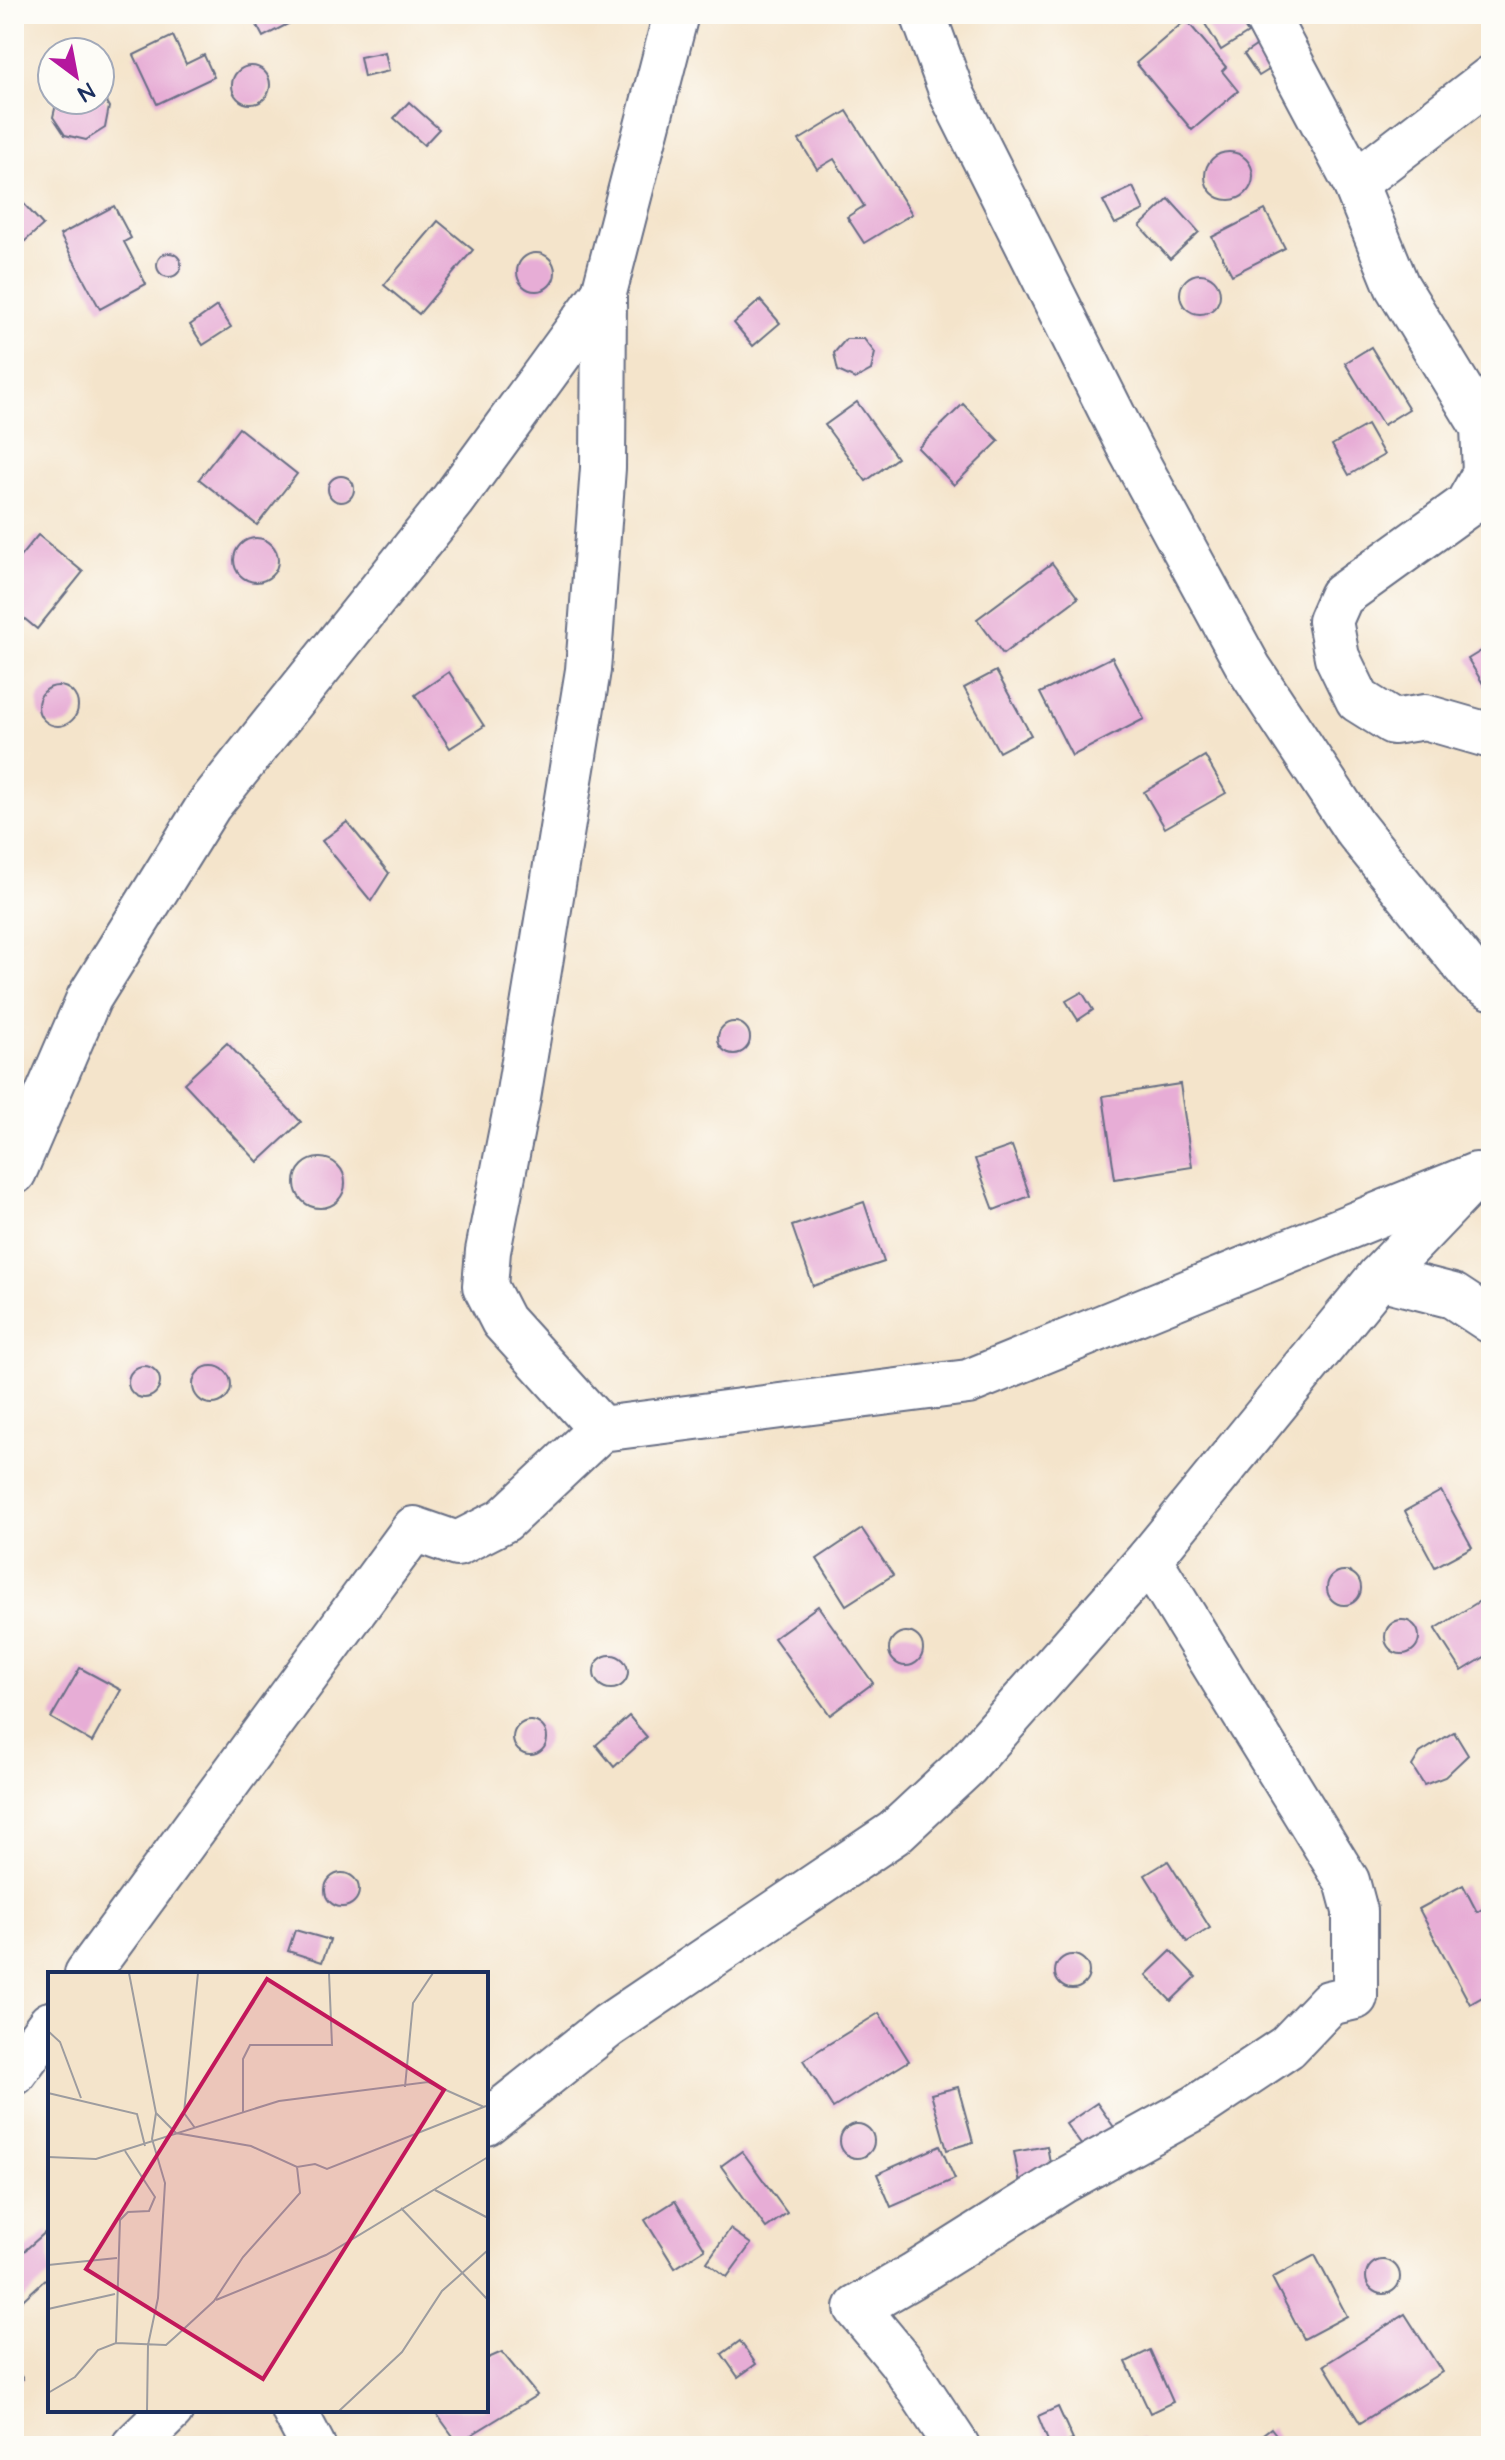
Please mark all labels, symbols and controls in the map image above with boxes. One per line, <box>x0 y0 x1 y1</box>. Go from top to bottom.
north arrow <box>36 36 116 116</box>
text: N <box>72 75 100 109</box>
inset map <box>48 1972 488 2412</box>

